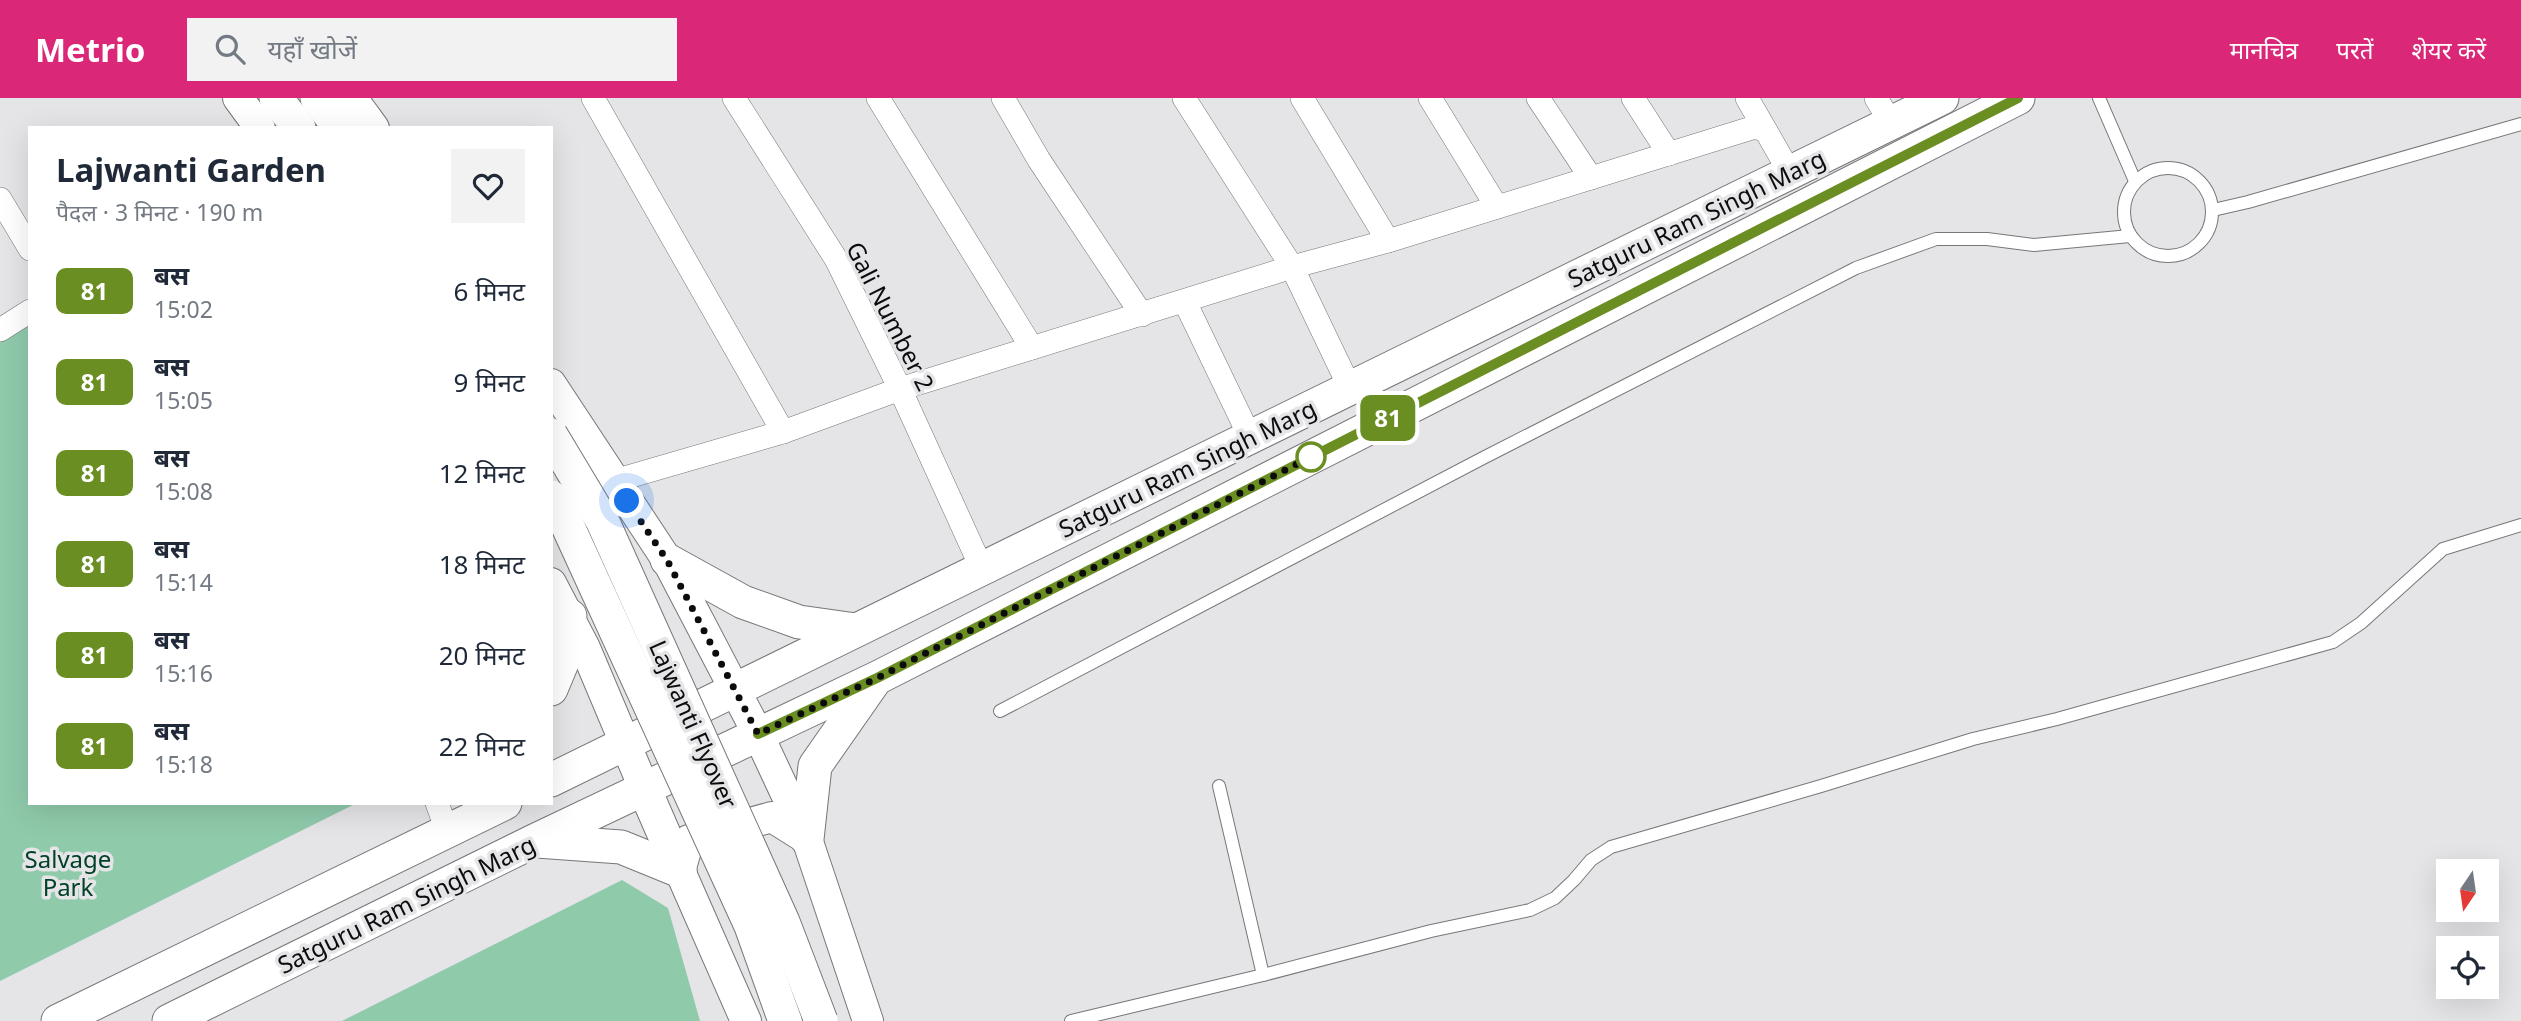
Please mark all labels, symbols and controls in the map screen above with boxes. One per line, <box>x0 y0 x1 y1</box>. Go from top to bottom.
search box <box>187 18 677 81</box>
text: Metrio <box>35 27 145 72</box>
icon: search <box>211 30 249 68</box>
text: यहाँ खोजें <box>267 31 357 67</box>
text: मानचित्र <box>2230 33 2298 66</box>
text: परतें <box>2336 33 2373 66</box>
text: शेयर करें <box>2411 33 2486 66</box>
street label: Satguru Ram Singh Marg <box>1562 141 1830 295</box>
text: Lajwanti Garden <box>56 147 326 192</box>
button: heart <box>451 149 525 223</box>
text: पैदल · 3 मिनट · 190 m <box>56 196 263 228</box>
street label: Gali Number 2 <box>839 236 943 396</box>
text: बस <box>154 257 189 293</box>
text: 6 मिनट <box>454 273 525 309</box>
text: 81 <box>81 274 108 307</box>
text: 15:02 <box>154 293 213 325</box>
text: बस <box>154 348 189 384</box>
text: 9 मिनट <box>454 364 525 400</box>
text: 81 <box>81 365 108 398</box>
text: 15:05 <box>154 384 213 416</box>
street label: Satguru Ram Singh Marg <box>1053 391 1321 545</box>
line badge: 81 <box>1356 395 1420 441</box>
text: 81 <box>1374 401 1402 434</box>
text: बस <box>154 439 189 475</box>
unlabelled marker <box>1296 442 1326 472</box>
text: 12 मिनट <box>439 455 525 491</box>
text: 81 <box>81 456 108 489</box>
text: 15:08 <box>154 475 213 507</box>
your location <box>609 483 644 518</box>
text: बस <box>154 530 189 566</box>
text: 18 मिनट <box>439 546 525 582</box>
text: 81 <box>81 547 108 580</box>
text: 15:14 <box>154 566 213 598</box>
text: बस <box>154 621 189 657</box>
street label: Lajwanti Flyover <box>642 635 746 813</box>
text: 20 मिनट <box>439 637 525 673</box>
text: 81 <box>81 638 108 671</box>
text: 15:16 <box>154 657 213 689</box>
text: बस <box>154 712 189 748</box>
text: 22 मिनट <box>439 728 525 764</box>
text: 81 <box>81 729 108 762</box>
text: 15:18 <box>154 748 213 780</box>
street label: Satguru Ram Singh Marg <box>272 827 540 981</box>
park label: Salvage Park <box>25 842 111 903</box>
north arrow <box>2436 859 2499 922</box>
map controls <box>2436 859 2499 999</box>
button: locate <box>2436 936 2499 999</box>

